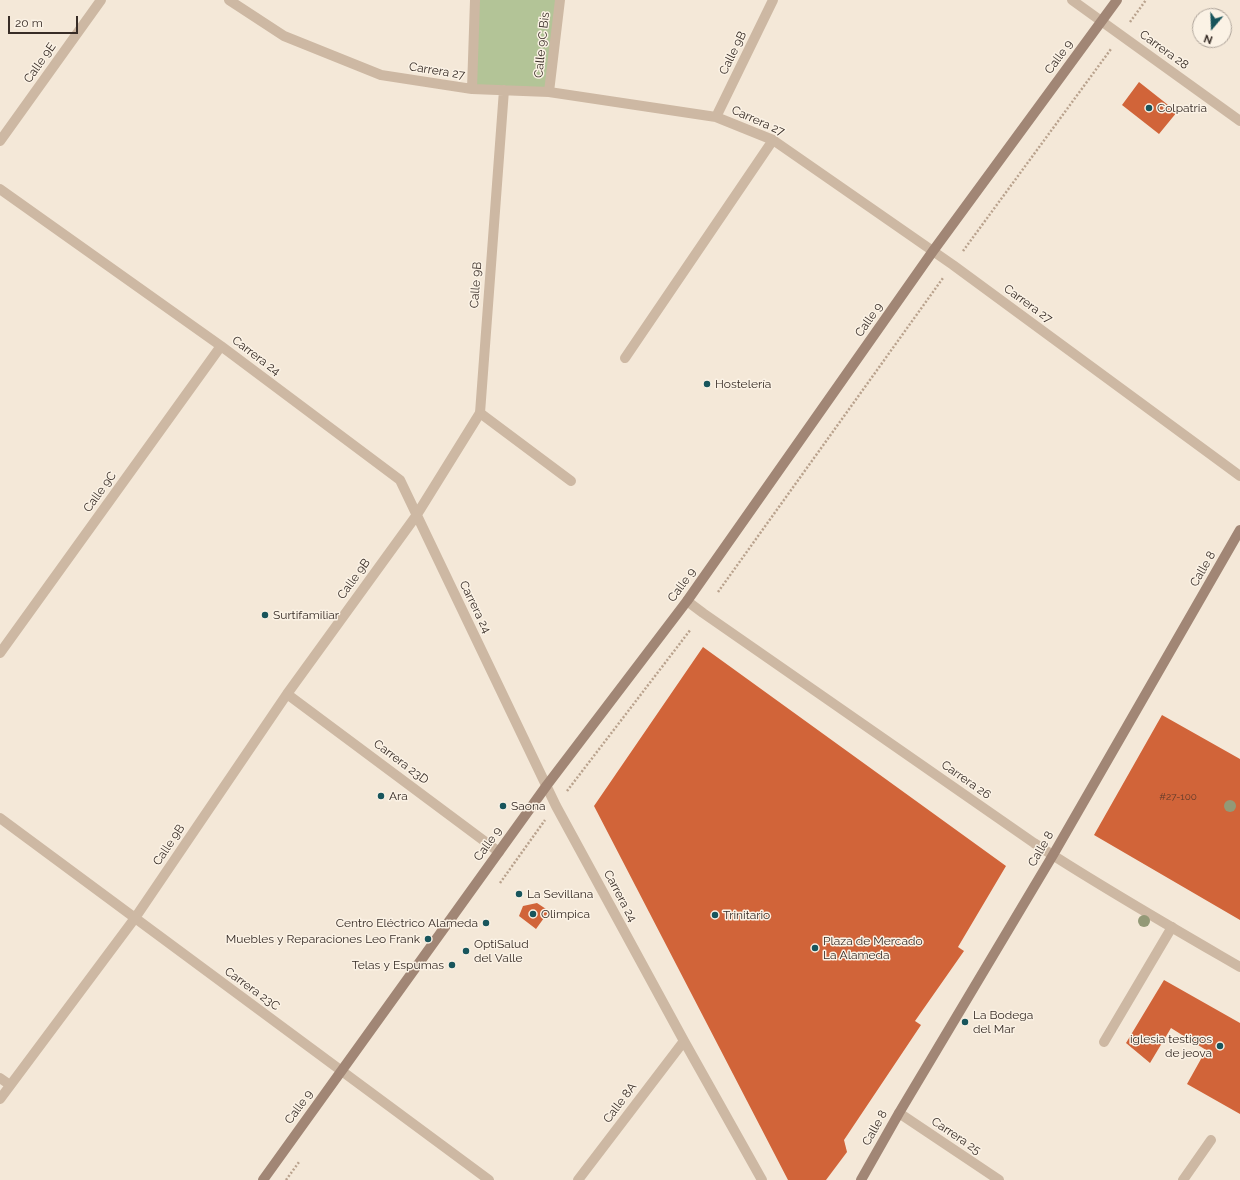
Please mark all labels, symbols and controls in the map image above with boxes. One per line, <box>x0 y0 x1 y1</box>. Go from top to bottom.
scale bar <box>10 8 80 34</box>
north arrow <box>1192 8 1232 48</box>
street label: Calle 9C Bis <box>531 11 553 79</box>
text: 20 m <box>15 16 43 30</box>
street label: Carrera 28 <box>1137 27 1191 73</box>
street label: Calle 9B <box>716 29 750 77</box>
text: N <box>1202 31 1214 46</box>
street label: Calle 9 <box>1042 37 1076 77</box>
street label: Calle 9E <box>21 40 59 86</box>
street label: Carrera 27 <box>408 59 466 83</box>
place label: Colpatria <box>1157 101 1207 115</box>
street label: Carrera 27 <box>729 103 787 139</box>
marker: Colpatria <box>1144 103 1154 113</box>
street label: Calle 9B <box>467 261 485 309</box>
street label: Carrera 27 <box>1001 282 1055 326</box>
street label: Calle 9 <box>852 300 886 340</box>
street label: Carrera 24 <box>229 333 283 379</box>
place label: Hostelería <box>715 377 771 391</box>
marker: Hostelería <box>702 379 712 389</box>
street label: Calle 9C <box>80 469 120 515</box>
street label: Calle 8 <box>1187 549 1219 589</box>
street label: Calle 9B <box>335 556 373 602</box>
street label: Calle 9 <box>665 565 699 605</box>
street label: Carrera 24 <box>456 578 494 636</box>
place label: Surtifamiliar <box>273 608 339 622</box>
marker: Surtifamiliar <box>260 610 270 620</box>
street label: Carrera 23D <box>371 737 431 787</box>
street label: Carrera 26 <box>938 758 994 802</box>
place label: Ara <box>389 789 408 803</box>
marker: Ara <box>376 791 386 801</box>
house number: #27-100 <box>1159 791 1197 803</box>
place label: Saona <box>511 799 545 813</box>
marker: Saona <box>498 801 508 811</box>
street label: Calle 9B <box>150 822 188 868</box>
street label: Calle 9 <box>471 824 505 864</box>
street label: Calle 8 <box>1025 829 1057 869</box>
street label: Carrera 24 <box>600 868 640 924</box>
place label: La Sevillana <box>527 887 593 901</box>
marker: La Sevillana <box>514 889 524 899</box>
place label: Olimpica <box>541 907 590 921</box>
place label: Trinitario <box>723 908 770 922</box>
marker: Olimpica <box>528 909 538 919</box>
marker: Trinitario <box>710 910 720 920</box>
place label: Centro Eléctrico Alameda <box>336 916 478 930</box>
marker: Centro Eléctrico Alameda <box>481 918 491 928</box>
place label: Muebles y Reparaciones Leo Frank <box>226 932 420 946</box>
marker: Muebles y Reparaciones Leo Frank <box>423 934 433 944</box>
place label: Plaza de Mercado La Alameda <box>823 934 923 962</box>
place label: OptiSalud del Valle <box>474 937 529 965</box>
marker: Plaza de Mercado La Alameda <box>810 943 820 953</box>
marker: OptiSalud del Valle <box>461 946 471 956</box>
place label: Telas y Espumas <box>352 958 444 972</box>
marker: Telas y Espumas <box>447 960 457 970</box>
street label: Carrera 23C <box>222 964 282 1014</box>
place label: La Bodega del Mar <box>973 1008 1033 1036</box>
marker: La Bodega del Mar <box>960 1017 970 1027</box>
place label: iglesia testigos de jeova <box>1130 1032 1212 1060</box>
marker: iglesia testigos de jeova <box>1215 1041 1225 1051</box>
street label: Calle 8A <box>600 1080 640 1126</box>
street label: Calle 9 <box>282 1087 316 1127</box>
street label: Calle 8 <box>859 1108 891 1148</box>
street label: Carrera 25 <box>929 1114 983 1158</box>

